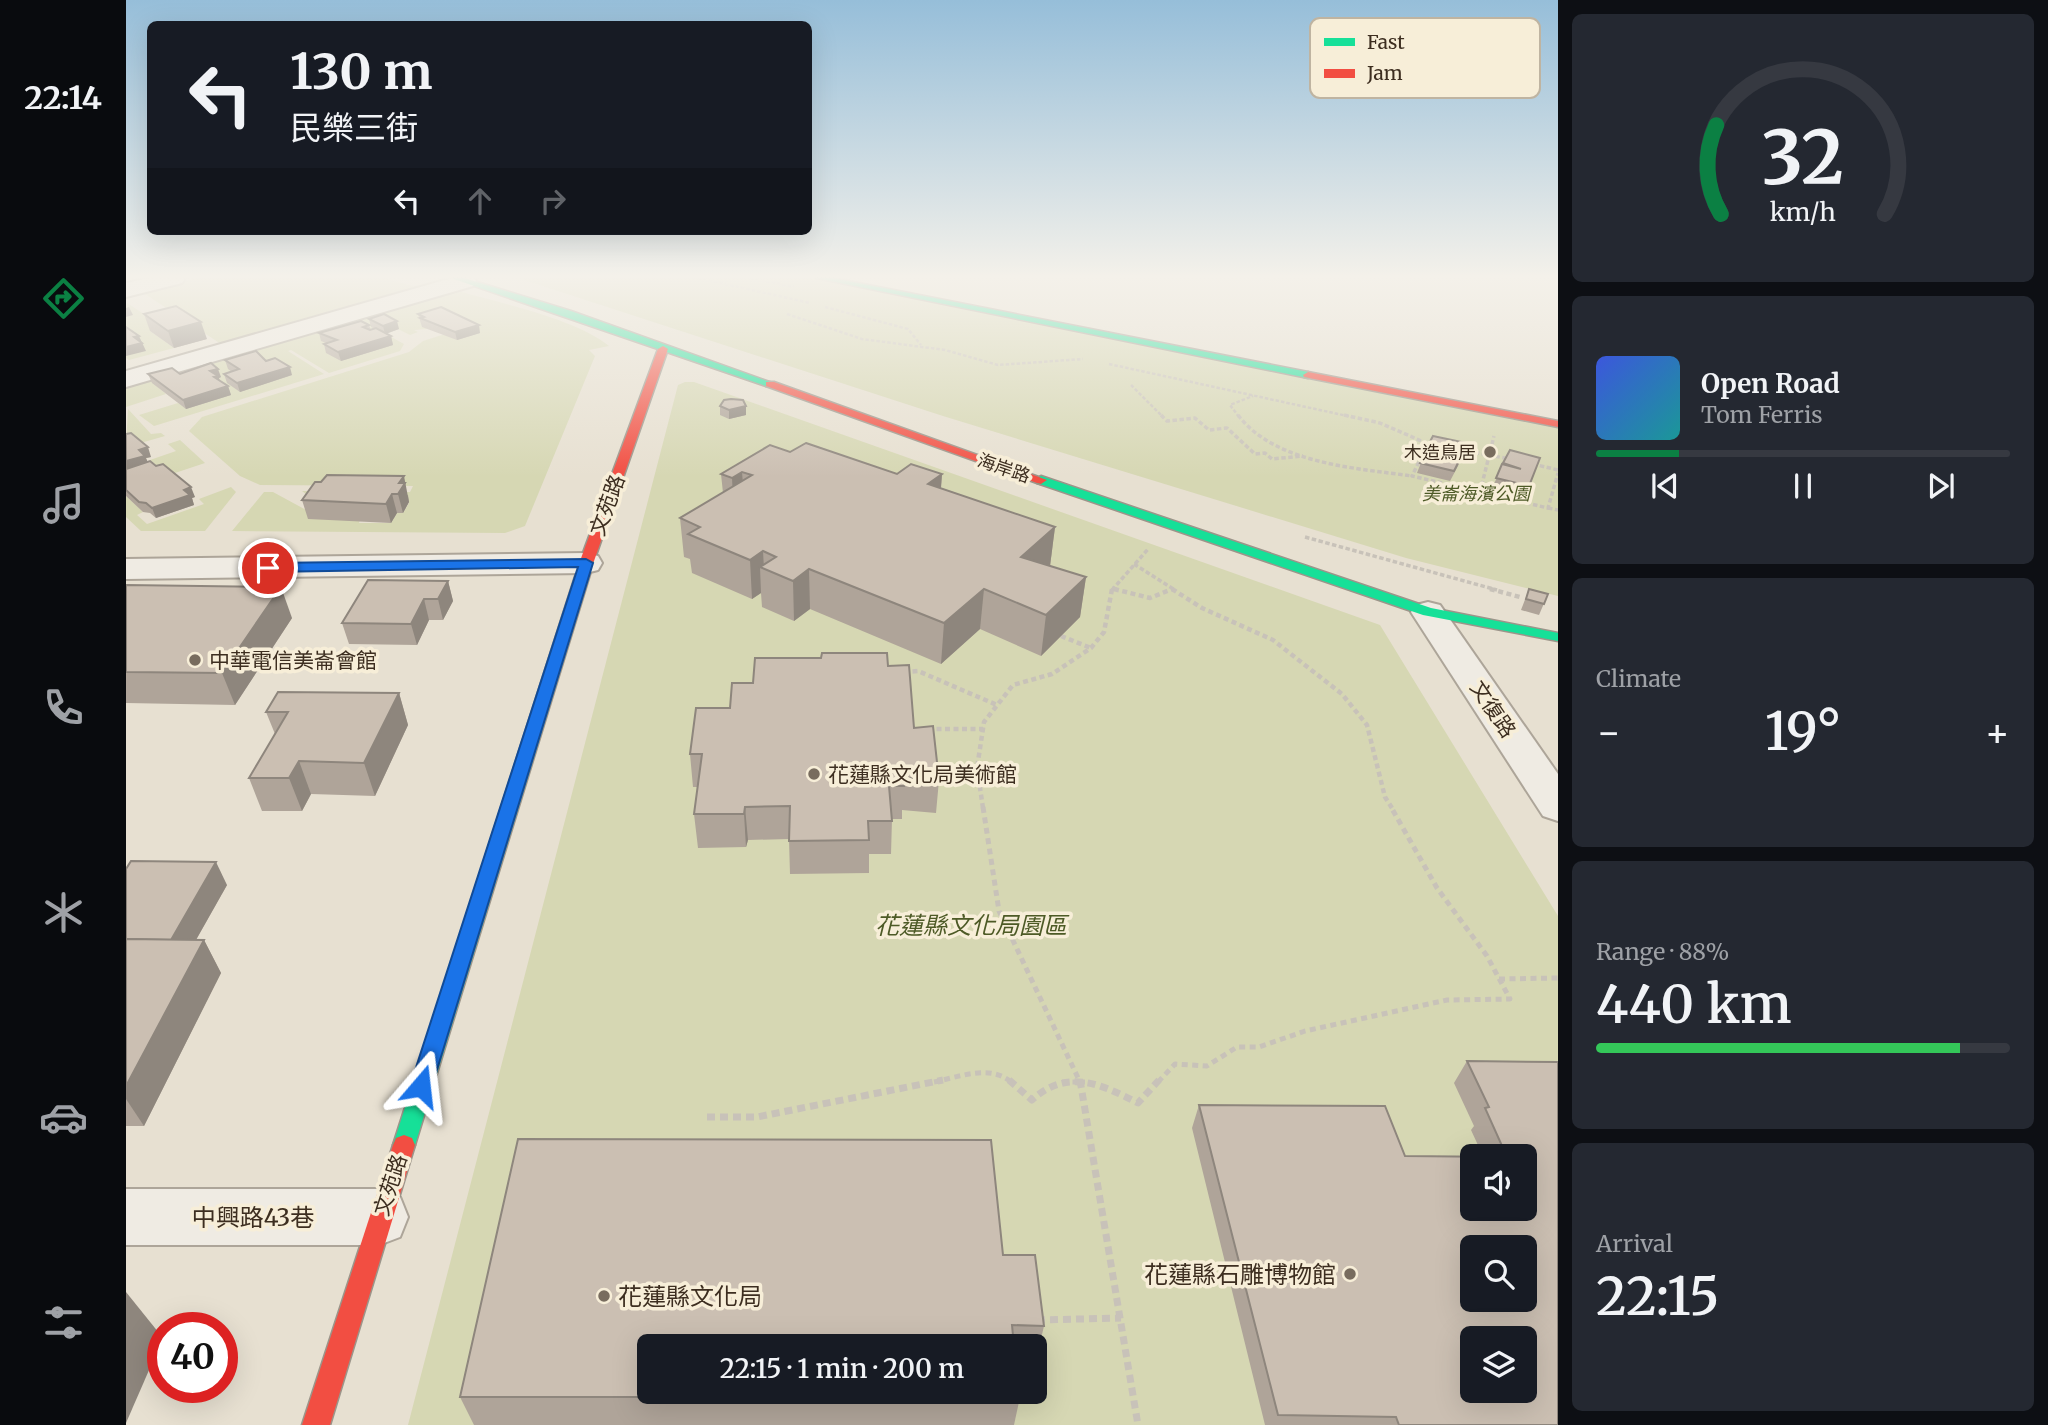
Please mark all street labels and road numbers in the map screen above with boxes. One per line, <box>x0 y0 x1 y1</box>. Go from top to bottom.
street label: 海岸路 <box>975 448 1033 488</box>
street label: 文苑路 <box>584 471 630 539</box>
street label: 文復路 <box>1464 675 1522 743</box>
street label: 文苑路 <box>367 1151 413 1219</box>
street label: 中興路43巷 <box>192 1202 314 1233</box>

